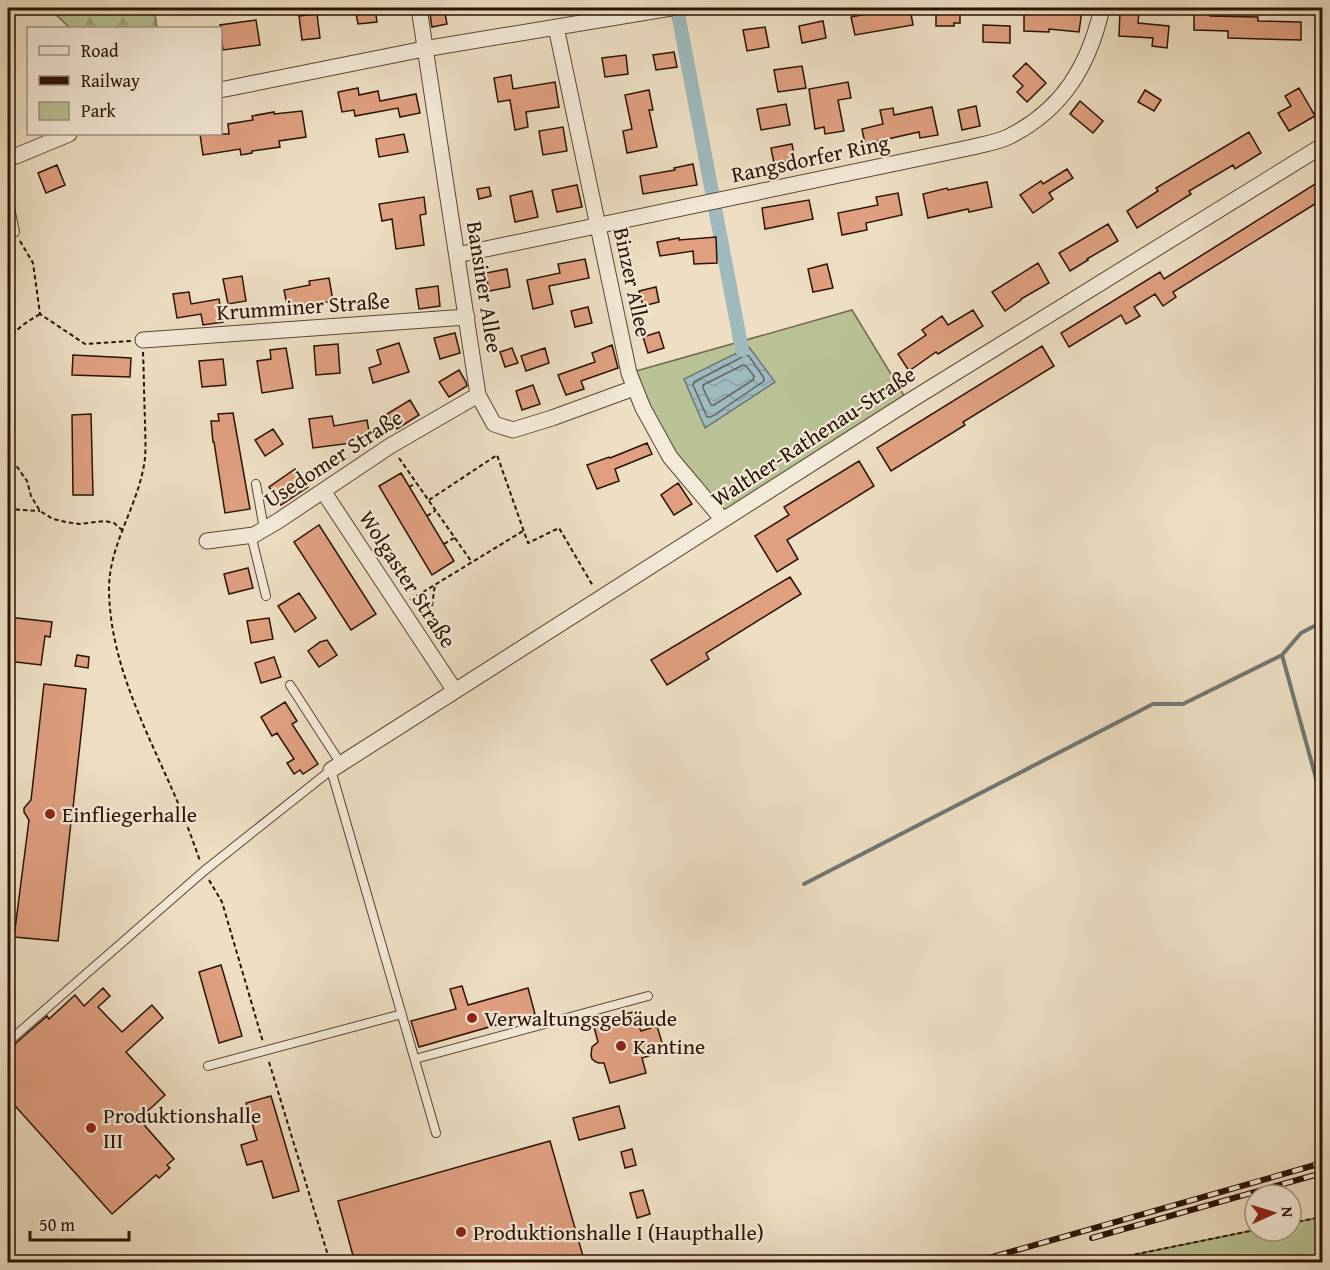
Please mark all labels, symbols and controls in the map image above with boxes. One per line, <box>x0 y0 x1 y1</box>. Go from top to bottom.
legend <box>27 27 222 135</box>
text: Road <box>81 37 119 64</box>
text: Railway <box>81 67 140 94</box>
text: Park <box>81 97 117 124</box>
street label: Rangsdorfer Ring <box>728 126 892 190</box>
street label: Bansiner Allee <box>459 219 511 355</box>
street label: Binzer Allee <box>606 224 660 340</box>
street label: Krumminer Straße <box>215 284 391 328</box>
street label: Walther-Rathenau-Straße <box>704 358 922 514</box>
street label: Usedomer Straße <box>257 401 409 515</box>
street label: Wolgaster Straße <box>351 504 465 654</box>
place label: Einfliegerhalle <box>62 798 197 830</box>
marker: Einfliegerhalle <box>43 807 57 821</box>
place label: Verwaltungsgebäude <box>484 1002 677 1034</box>
marker: Verwaltungsgebäude <box>465 1011 479 1025</box>
place label: Kantine <box>633 1030 705 1062</box>
marker: Kantine <box>614 1039 628 1053</box>
place label: Produktionshalle III <box>103 1099 261 1156</box>
marker: Produktionshalle III <box>84 1121 98 1135</box>
north arrow <box>1243 1183 1303 1243</box>
scale bar <box>30 1204 129 1242</box>
text: N <box>1276 1206 1300 1218</box>
text: 50 m <box>39 1211 75 1238</box>
place label: Produktionshalle I (Haupthalle) <box>473 1216 764 1248</box>
marker: Produktionshalle I (Haupthalle) <box>454 1225 468 1239</box>

